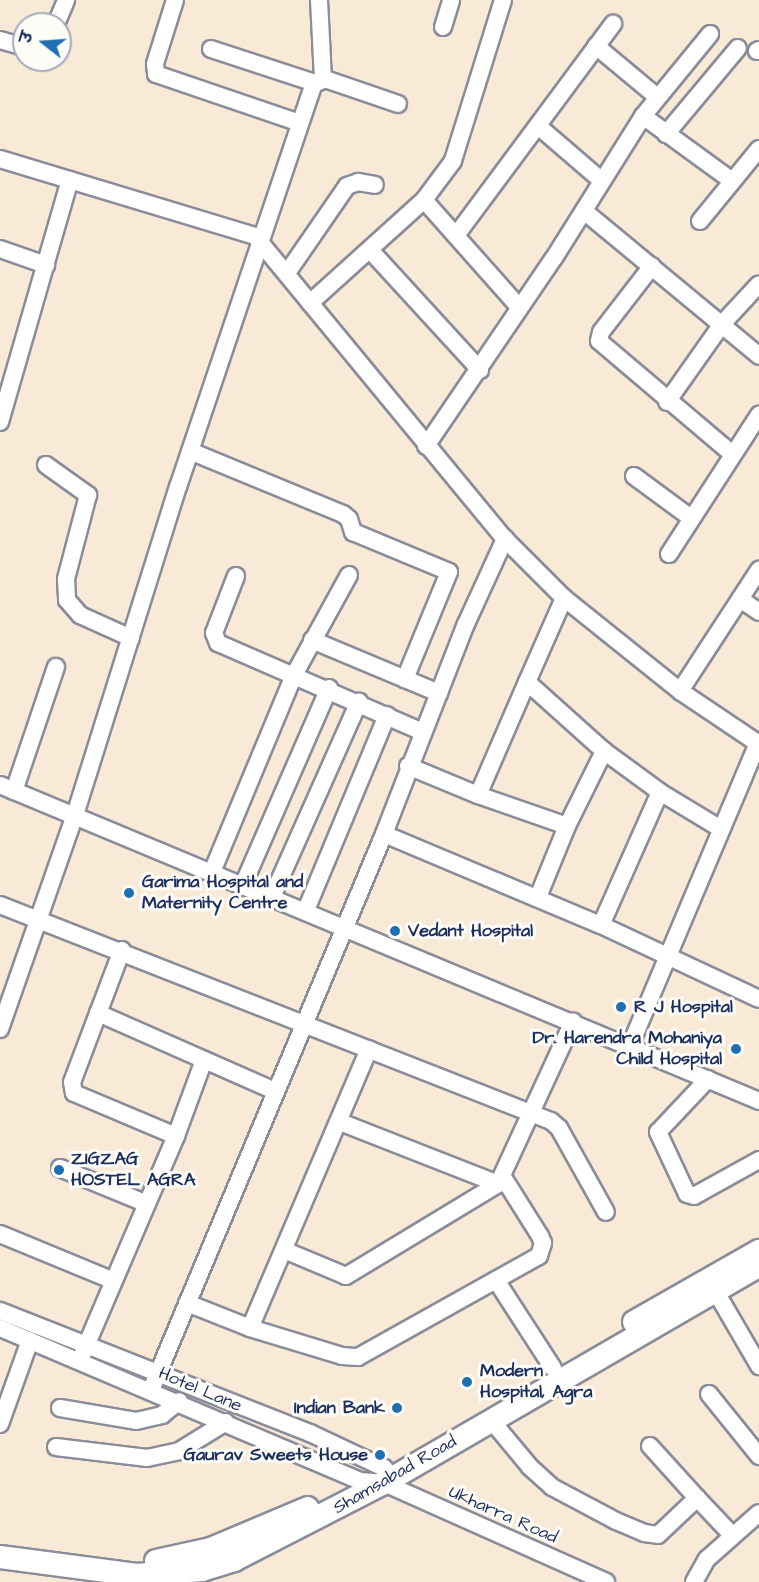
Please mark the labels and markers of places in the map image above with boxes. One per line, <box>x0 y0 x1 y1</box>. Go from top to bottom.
place label: Garima Hospital and Maternity Centre <box>142 872 303 914</box>
marker: Garima Hospital and Maternity Centre <box>120 884 138 902</box>
place label: Vedant Hospital <box>408 920 533 942</box>
marker: Vedant Hospital <box>386 922 404 940</box>
place label: R J Hospital <box>634 996 733 1018</box>
marker: R J Hospital <box>612 998 630 1016</box>
place label: Dr. Harendra Mohaniya Child Hospital <box>533 1028 722 1070</box>
marker: Dr. Harendra Mohaniya Child Hospital <box>727 1040 745 1058</box>
place label: ZIGZAG HOSTEL AGRA <box>71 1149 195 1192</box>
marker: ZIGZAG HOSTEL AGRA <box>52 1163 66 1177</box>
place label: Modern Hospital, Agra <box>480 1361 592 1404</box>
marker: Modern Hospital, Agra <box>458 1373 476 1391</box>
place label: Indian Bank <box>294 1397 385 1419</box>
marker: Indian Bank <box>390 1401 404 1415</box>
place label: Gaurav Sweets House <box>184 1444 368 1466</box>
marker: Gaurav Sweets House <box>373 1448 387 1462</box>

